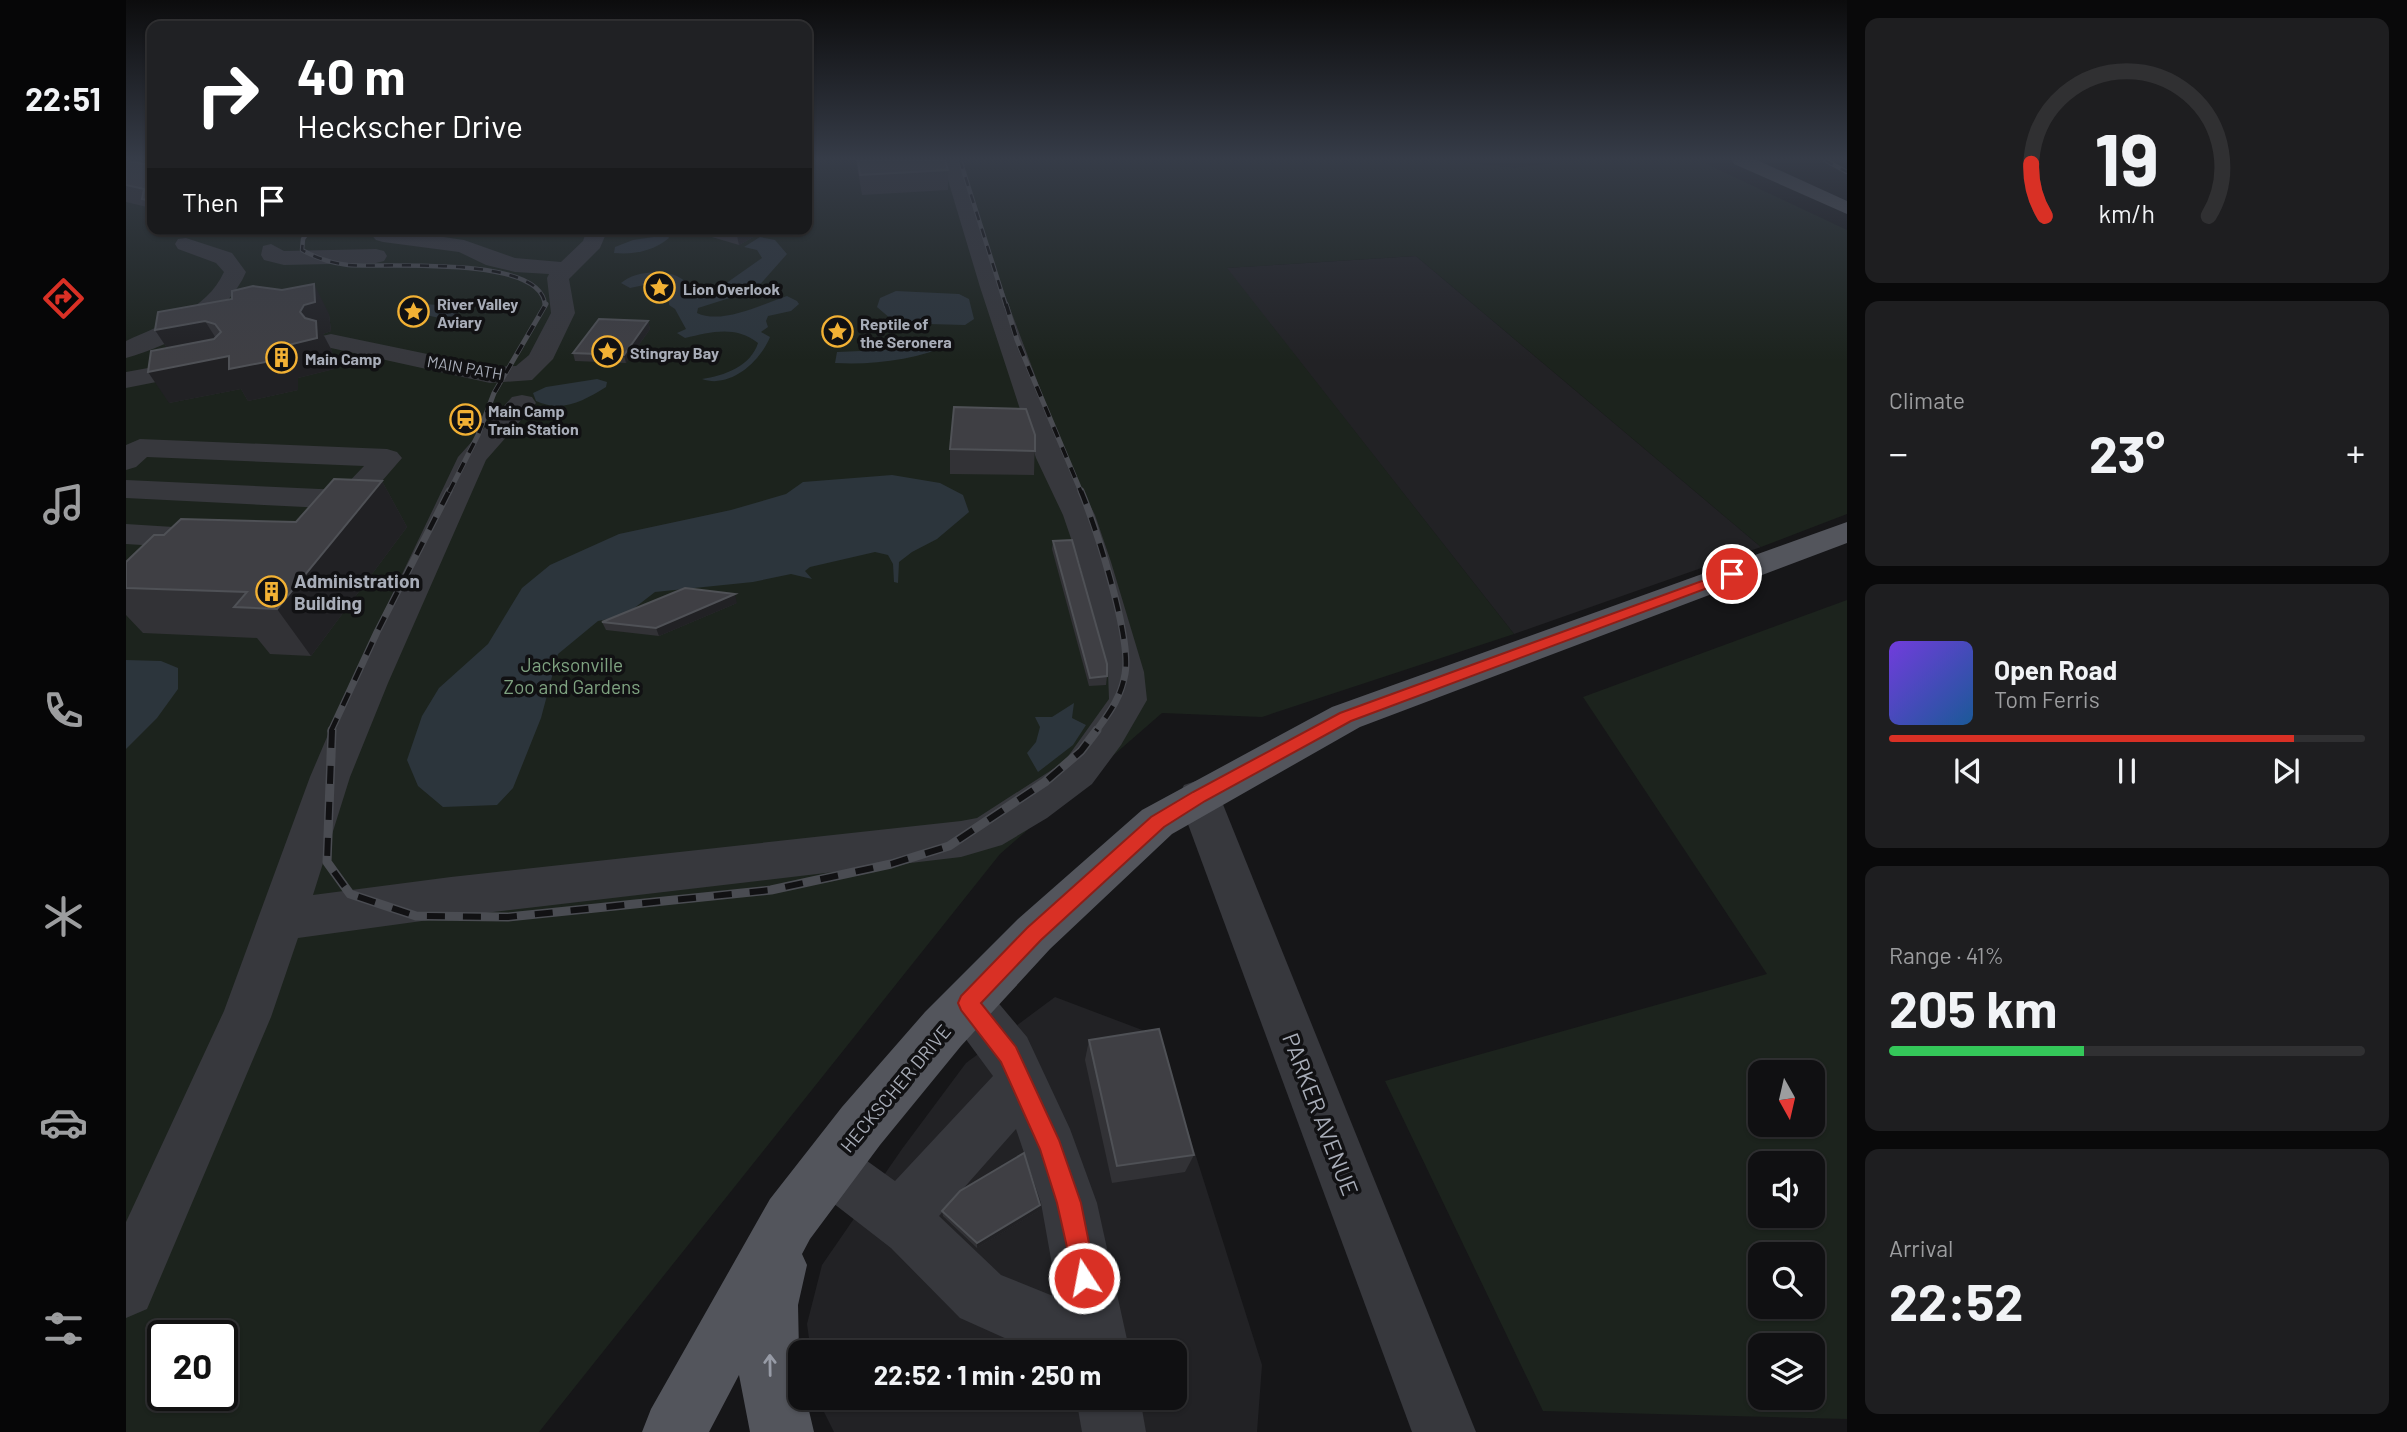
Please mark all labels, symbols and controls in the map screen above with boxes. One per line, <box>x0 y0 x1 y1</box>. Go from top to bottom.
text: 40 m <box>297 46 405 105</box>
icon: right <box>182 49 273 140</box>
text: 22:51 <box>25 79 101 117</box>
text: Heckscher Drive <box>297 106 523 144</box>
text: 19 <box>2095 114 2159 202</box>
icon: arrive <box>253 182 291 220</box>
text: Then <box>182 186 239 217</box>
text: km/h <box>2099 198 2155 228</box>
place icon: Lion Overlook <box>643 271 677 305</box>
icon: directions <box>39 274 88 323</box>
place label: Lion Overlook <box>683 279 780 298</box>
place label: River Valley Aviary <box>437 294 518 331</box>
place icon: River Valley Aviary <box>397 295 431 329</box>
place label: Reptile of the Seronera <box>860 314 952 351</box>
place icon: Reptile of the Seronera <box>820 315 854 349</box>
place icon: Stingray Bay <box>590 335 624 369</box>
building icon: Main Camp <box>265 341 299 375</box>
place label: Stingray Bay <box>630 343 719 362</box>
place label: Main Camp <box>305 349 382 368</box>
street label: MAIN PATH <box>426 351 504 383</box>
text: Climate <box>1889 386 1965 414</box>
place label: Main Camp Train Station <box>488 401 579 438</box>
station icon: Main Camp Train Station <box>448 402 482 436</box>
text: 23° <box>2089 421 2165 483</box>
text: − <box>1889 429 1908 475</box>
text: + <box>2346 429 2365 475</box>
icon: music <box>39 480 88 529</box>
pin <box>1702 544 1762 604</box>
icon: arrive <box>1713 555 1751 593</box>
place label: Administration Building <box>294 569 420 614</box>
building icon: Administration Building <box>254 574 288 608</box>
park label: Jacksonville Zoo and Gardens <box>504 653 640 698</box>
text: Open Road <box>1994 654 2117 685</box>
text: Tom Ferris <box>1994 685 2100 713</box>
icon: phone <box>39 686 88 735</box>
icon: previous <box>1949 752 1987 790</box>
icon: pause <box>2108 752 2146 790</box>
icon: next <box>2267 752 2305 790</box>
icon: climate <box>39 892 88 941</box>
text: Range · 41% <box>1889 941 2004 969</box>
text: 205 km <box>1889 976 2057 1038</box>
street label: HECKSCHER DRIVE <box>835 1019 955 1157</box>
street label: PARKER AVENUE <box>1277 1029 1365 1199</box>
north arrow <box>1748 1060 1825 1138</box>
map controls <box>1748 1060 1825 1410</box>
icon: car <box>39 1098 88 1147</box>
button: sound <box>1748 1151 1825 1228</box>
text: Arrival <box>1889 1234 1953 1262</box>
position arrow <box>1047 1241 1121 1315</box>
button: search <box>1748 1242 1825 1319</box>
text: 22:52 <box>1889 1269 2023 1331</box>
icon: filters <box>39 1304 88 1353</box>
speed limit sign: 20 <box>147 1320 238 1411</box>
button: layers <box>1748 1333 1825 1410</box>
one-way arrow <box>763 1354 776 1377</box>
text: 22:52 · 1 min · 250 m <box>874 1359 1101 1390</box>

